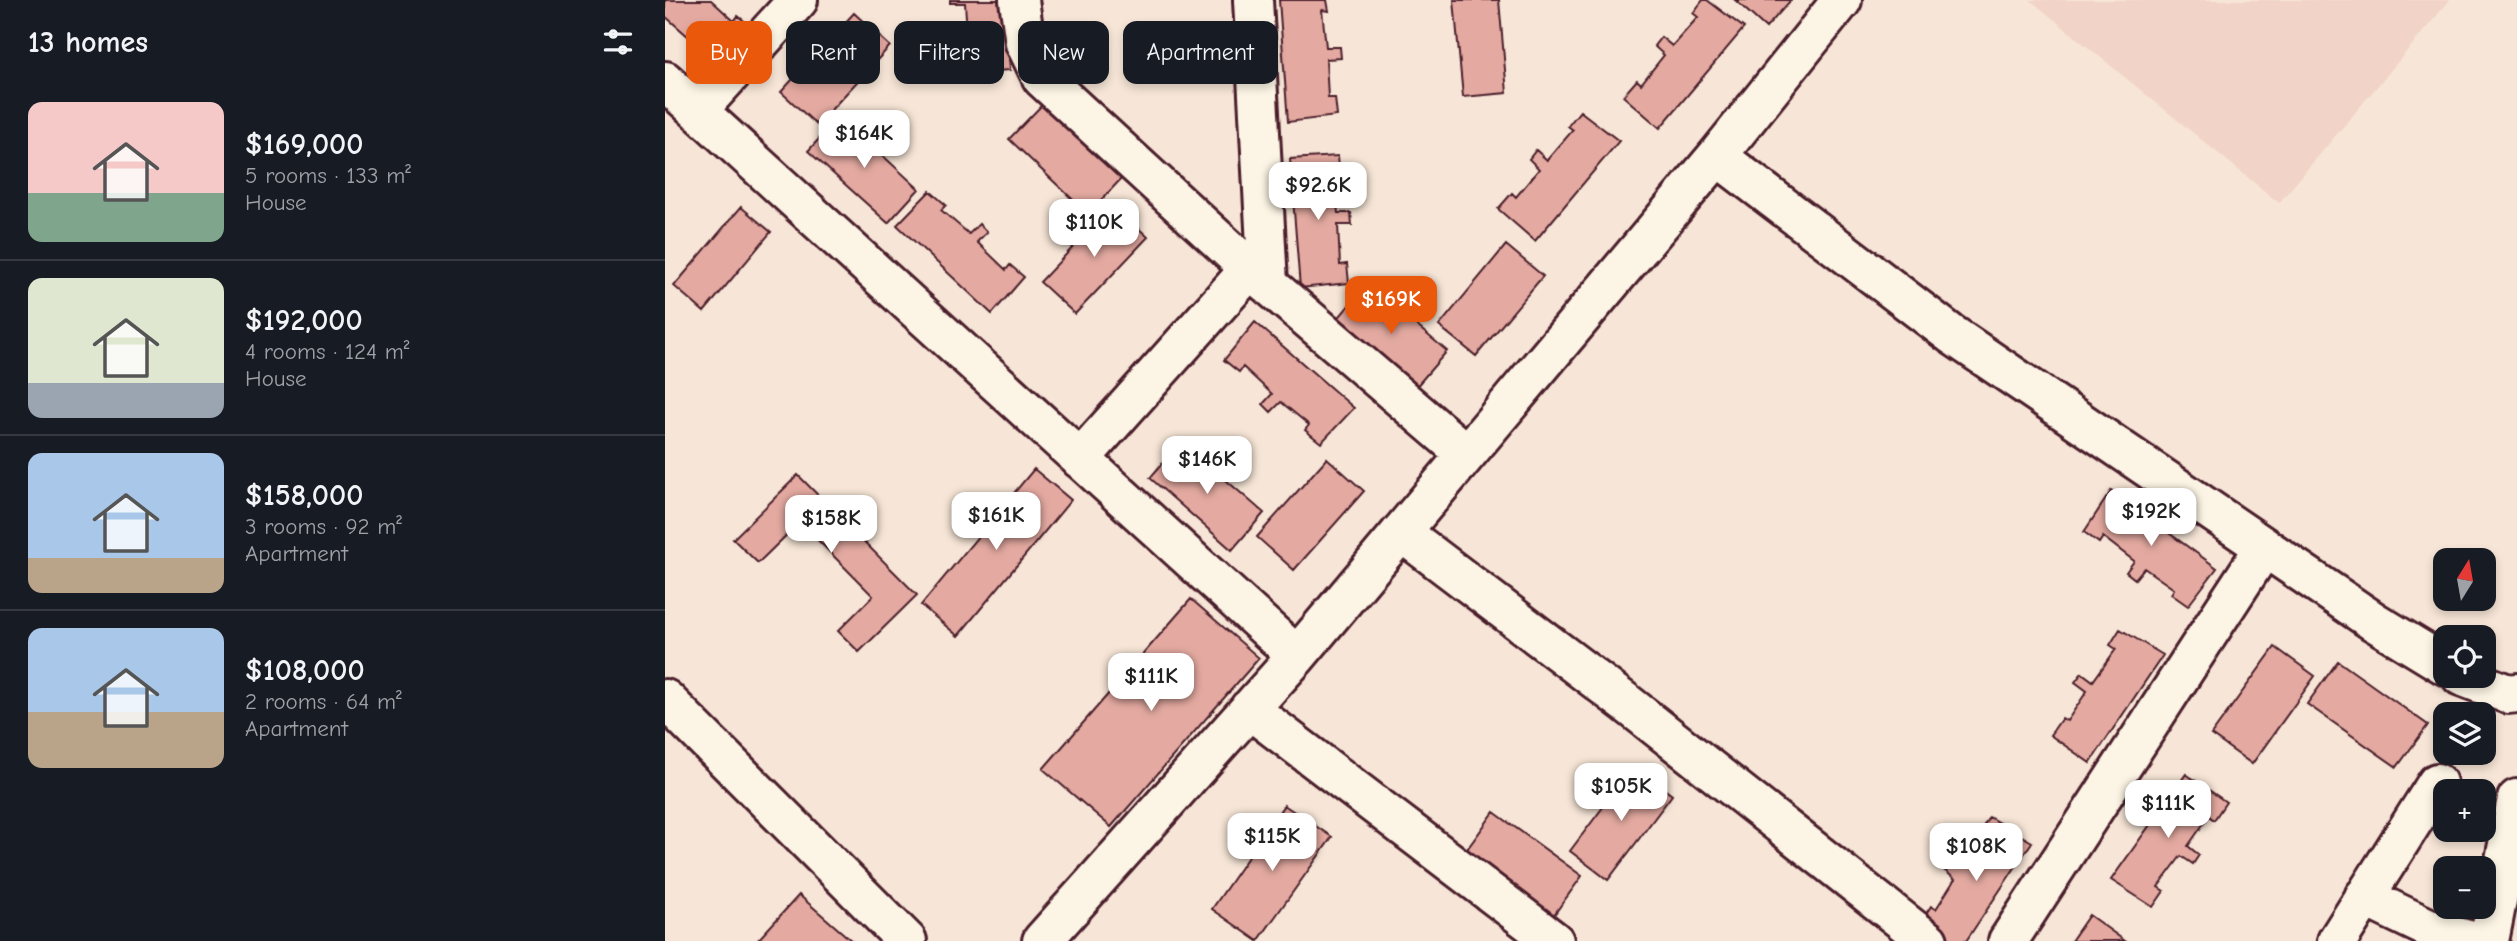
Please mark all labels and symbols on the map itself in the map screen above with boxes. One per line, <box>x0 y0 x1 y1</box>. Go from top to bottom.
pin: $164K <box>815 110 913 170</box>
pin: $92.6K <box>1261 162 1375 222</box>
pin: $110K <box>1045 200 1143 259</box>
pin: $169K <box>1342 276 1440 336</box>
pin: $146K <box>1158 436 1256 496</box>
pin: $192K <box>2102 489 2200 548</box>
pin: $161K <box>947 492 1045 552</box>
pin: $158K <box>782 496 880 555</box>
north arrow <box>2433 548 2495 611</box>
pin: $111K <box>1102 654 1200 713</box>
pin: $105K <box>1572 764 1670 823</box>
pin: $111K <box>2119 780 2217 840</box>
pin: $115K <box>1223 814 1321 873</box>
pin: $108K <box>1927 824 2025 883</box>

